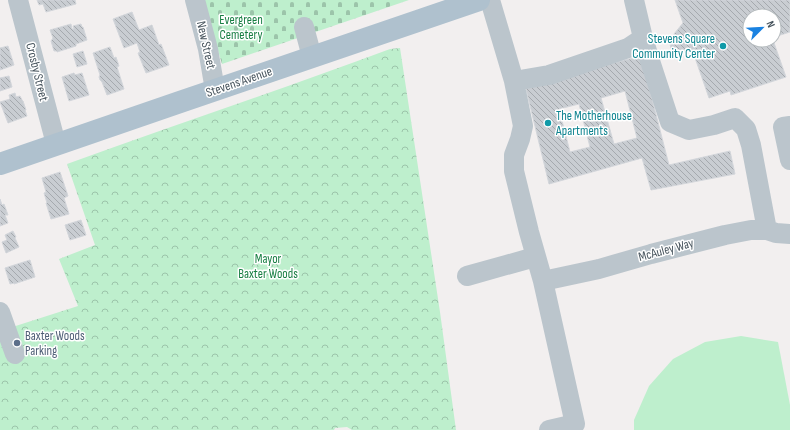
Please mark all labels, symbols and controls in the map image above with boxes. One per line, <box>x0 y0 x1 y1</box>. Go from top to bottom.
north arrow <box>742 8 782 48</box>
park label: Evergreen Cemetery <box>219 12 263 43</box>
text: N <box>764 19 778 30</box>
street label: New Street <box>193 20 219 71</box>
place label: Stevens Square Community Center <box>632 31 715 62</box>
street label: Crosby Street <box>22 41 52 103</box>
marker: Stevens Square Community Center <box>718 41 728 51</box>
street label: Stevens Avenue <box>204 63 274 101</box>
place label: The Motherhouse Apartments <box>555 108 632 139</box>
marker: The Motherhouse Apartments <box>543 118 553 128</box>
street label: McAuley Way <box>637 235 695 265</box>
park label: Mayor Baxter Woods <box>238 251 298 282</box>
place label: Baxter Woods Parking <box>25 328 85 359</box>
marker: Baxter Woods Parking <box>12 338 22 348</box>

